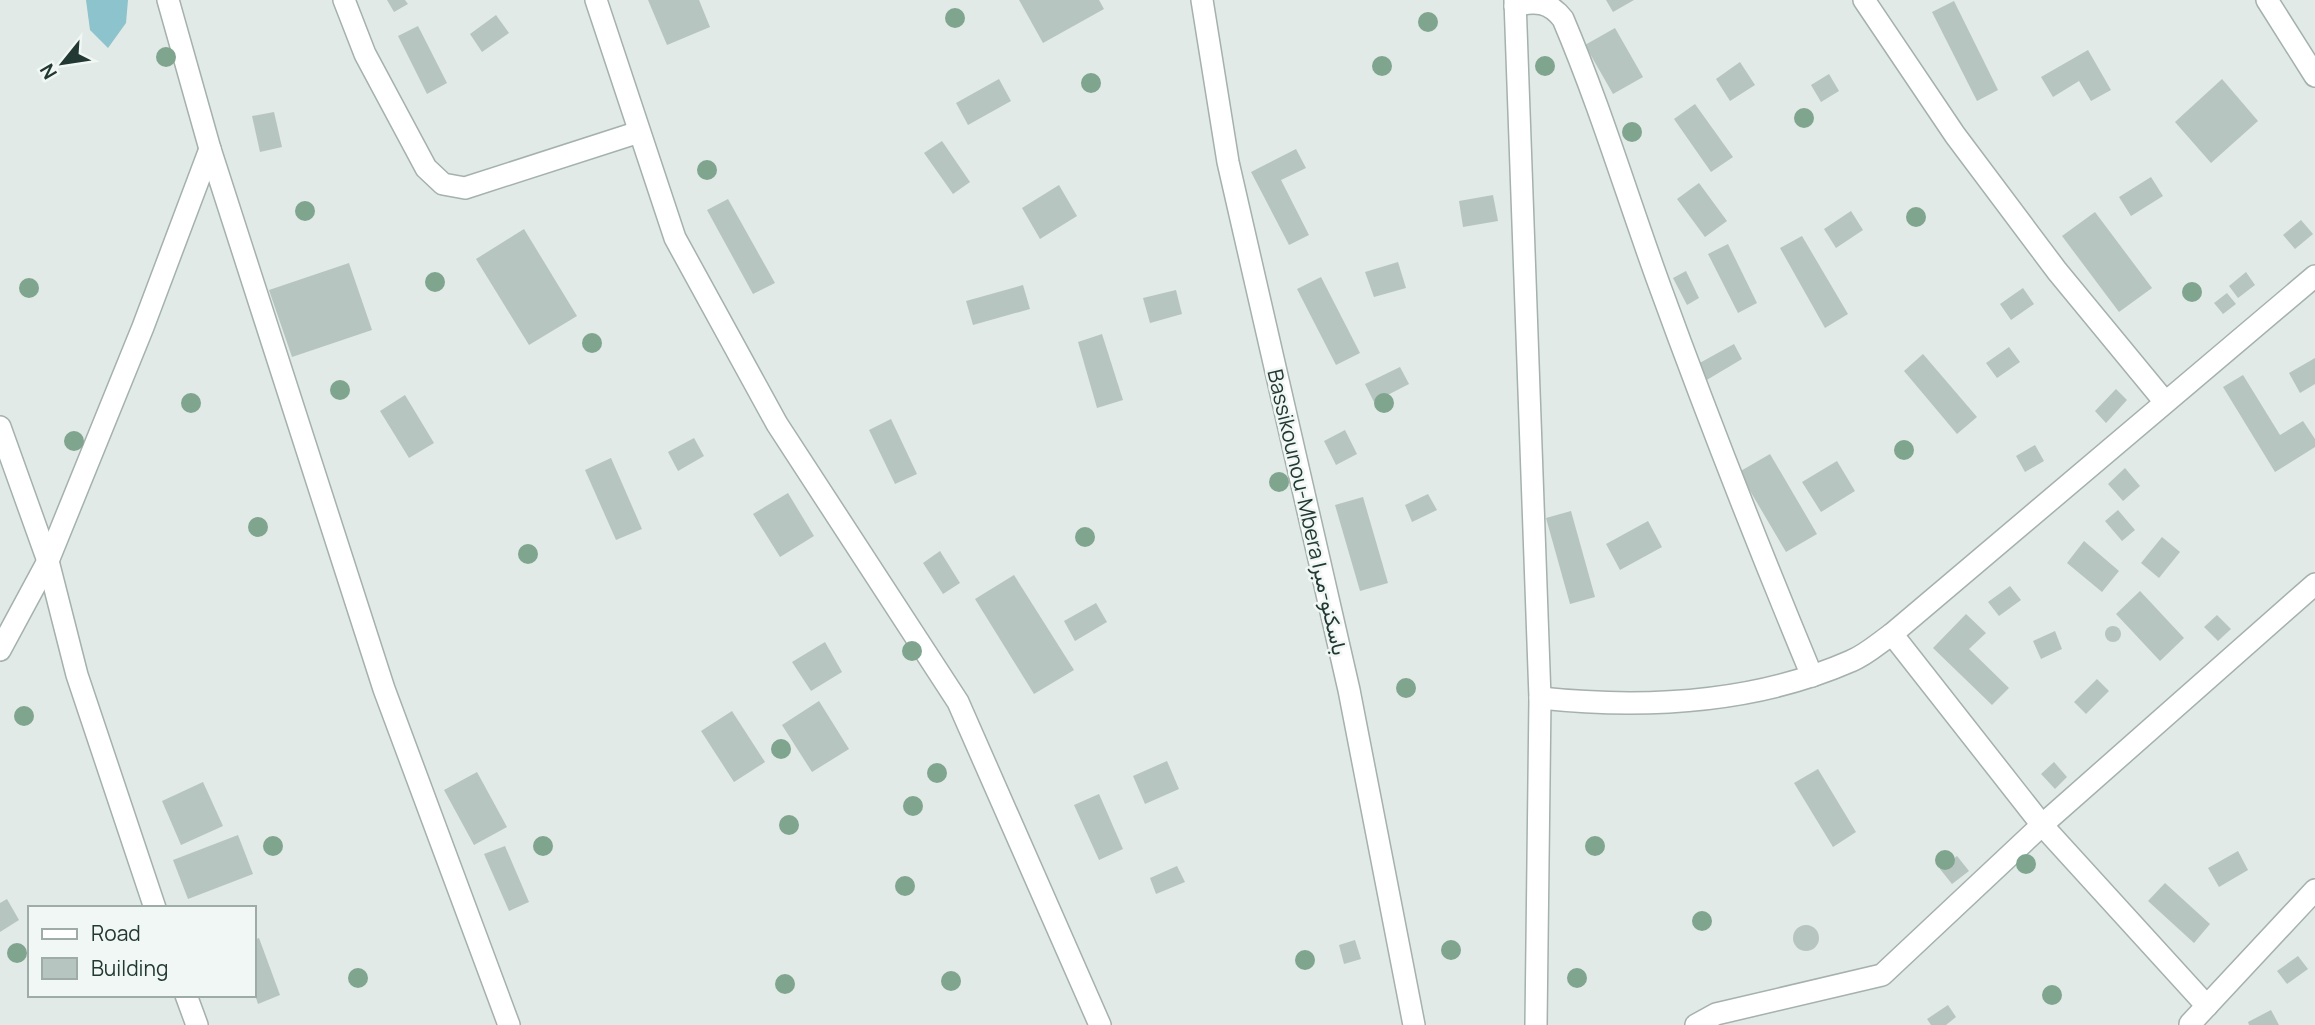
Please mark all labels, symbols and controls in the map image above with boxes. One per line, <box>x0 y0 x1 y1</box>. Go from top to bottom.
north arrow <box>28 28 98 98</box>
text: N <box>34 59 63 84</box>
street label: Bassikounou-Mbera باسكنو-مبرا <box>1261 366 1355 658</box>
legend <box>28 906 256 997</box>
text: Road <box>91 919 141 947</box>
text: Building <box>91 954 168 982</box>

